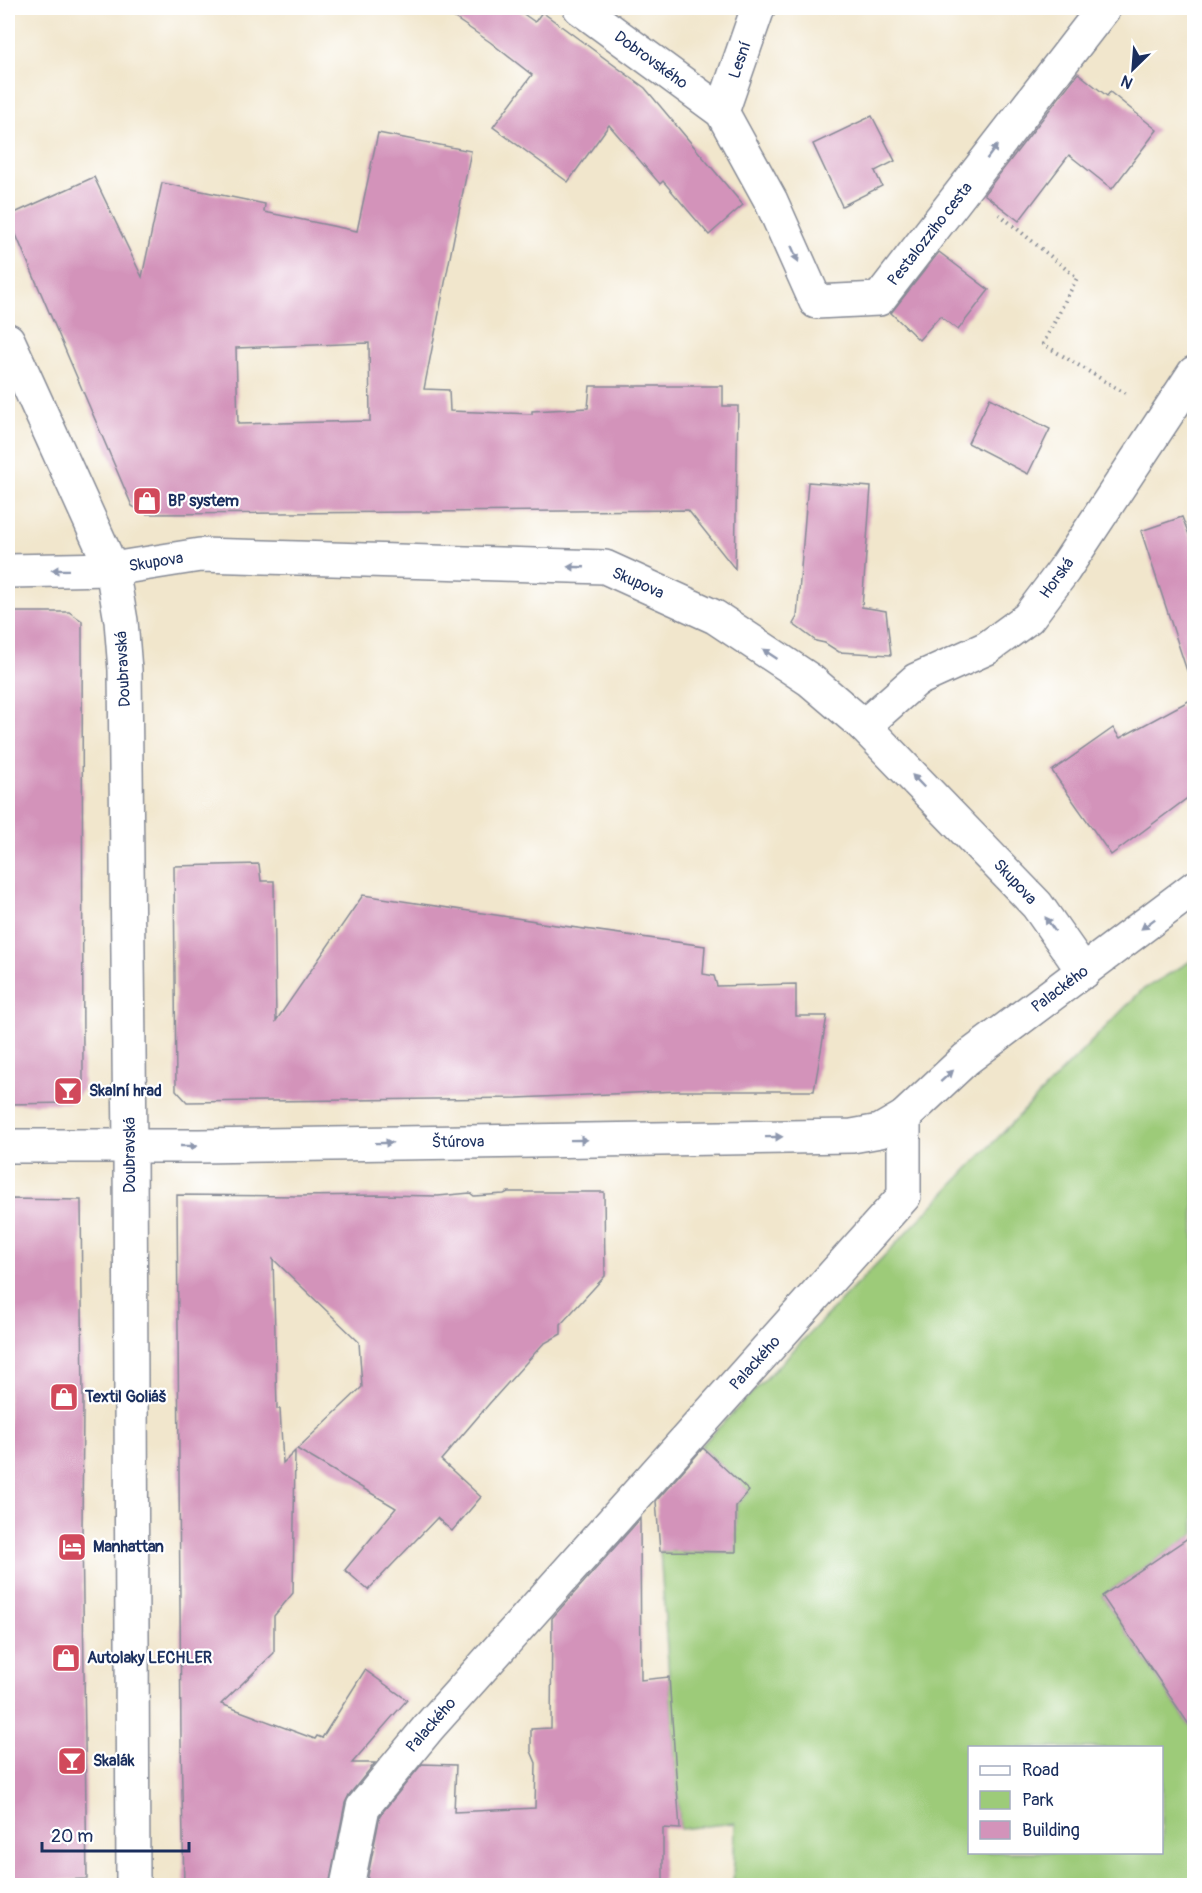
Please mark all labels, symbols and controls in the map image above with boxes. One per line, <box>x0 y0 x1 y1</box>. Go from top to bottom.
street label: Dobrovského <box>610 27 692 94</box>
street label: Lesní <box>724 39 756 81</box>
north arrow <box>1103 39 1163 99</box>
text: N <box>1118 70 1136 93</box>
one-way arrow <box>986 145 998 160</box>
street label: Pestalozziho cesta <box>883 178 977 290</box>
one-way arrow <box>790 246 800 264</box>
shop icon: BP system <box>131 485 163 517</box>
place label: BP system <box>168 491 239 511</box>
street label: Skupova <box>127 548 185 576</box>
street label: Horská <box>1035 554 1079 602</box>
one-way arrow <box>567 562 586 571</box>
street label: Skupova <box>609 563 667 603</box>
one-way arrow <box>50 565 69 575</box>
street label: Doubravská <box>111 630 135 708</box>
one-way arrow <box>763 648 779 660</box>
one-way arrow <box>911 774 925 788</box>
street label: Skupova <box>989 855 1041 909</box>
one-way arrow <box>1044 916 1056 932</box>
one-way arrow <box>1140 917 1155 929</box>
street label: Palackého <box>1028 961 1093 1017</box>
one-way arrow <box>939 1070 953 1084</box>
bar icon: Skalní hrad <box>52 1075 84 1107</box>
place label: Skalní hrad <box>89 1081 162 1101</box>
street label: Doubravská <box>120 1117 140 1193</box>
street label: Štúrova <box>431 1131 485 1152</box>
one-way arrow <box>764 1132 783 1142</box>
one-way arrow <box>569 1135 588 1145</box>
one-way arrow <box>374 1138 393 1148</box>
one-way arrow <box>179 1141 198 1151</box>
street label: Palackého <box>725 1331 785 1394</box>
shop icon: Textil Goliáš <box>48 1381 80 1413</box>
place label: Textil Goliáš <box>84 1387 167 1407</box>
hotel icon: Manhattan <box>56 1531 88 1563</box>
place label: Manhattan <box>93 1537 164 1557</box>
shop icon: Autolaky LECHLER <box>50 1642 82 1674</box>
place label: Autolaky LECHLER <box>87 1648 213 1668</box>
street label: Palackého <box>402 1693 461 1757</box>
bar icon: Skalák <box>56 1745 88 1777</box>
legend <box>968 1746 1163 1854</box>
place label: Skalák <box>93 1751 135 1771</box>
text: Road <box>1022 1759 1059 1782</box>
text: Park <box>1022 1789 1054 1812</box>
scale bar <box>42 1815 189 1853</box>
text: Building <box>1022 1819 1080 1842</box>
text: 20 m <box>51 1825 93 1848</box>

